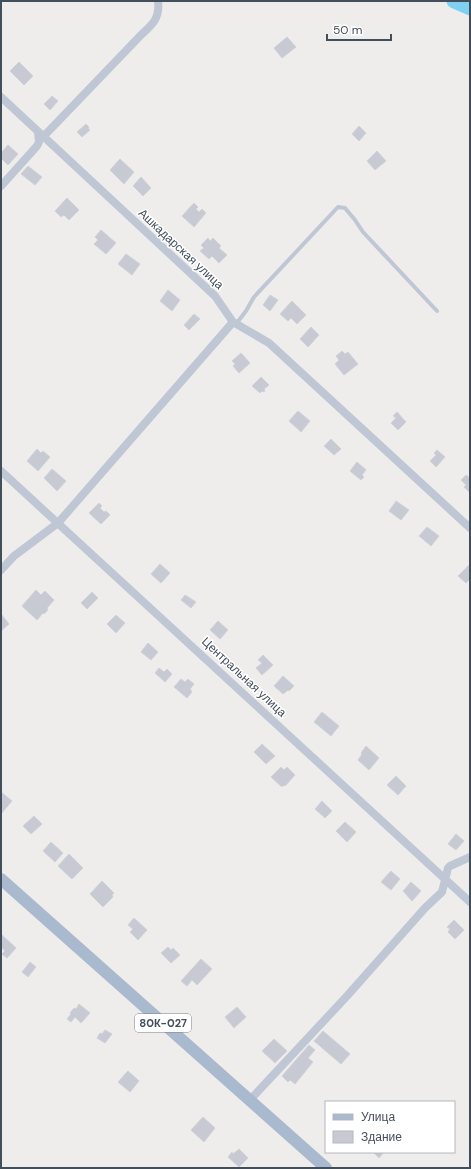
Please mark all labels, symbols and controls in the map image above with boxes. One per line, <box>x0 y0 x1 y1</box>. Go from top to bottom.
scale bar <box>327 16 391 42</box>
text: 50 m <box>333 22 362 38</box>
street label: Ашкадарская улица <box>135 205 227 293</box>
street label: Центральная улица <box>198 634 290 721</box>
road number: 80К-027 <box>135 1014 191 1032</box>
legend <box>325 1101 455 1153</box>
text: Улица <box>361 1109 395 1125</box>
text: Здание <box>361 1129 402 1145</box>

